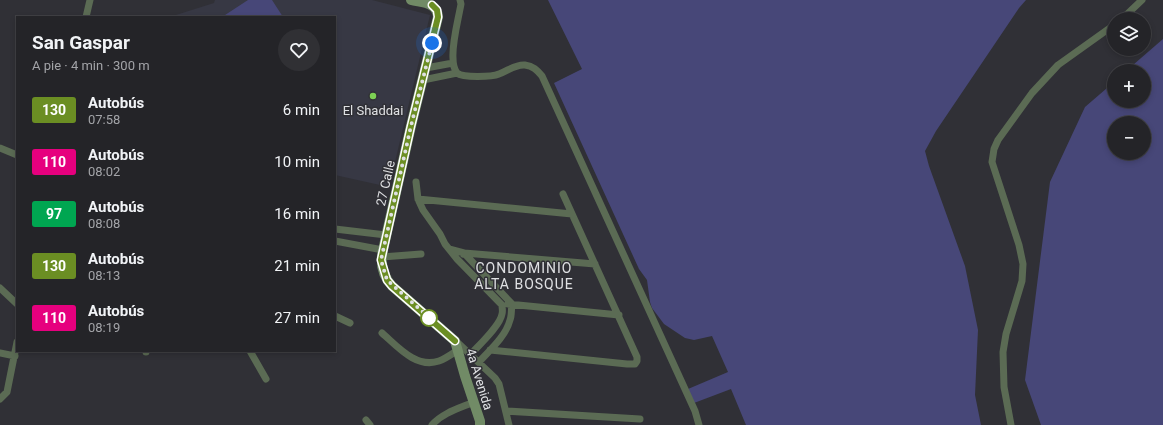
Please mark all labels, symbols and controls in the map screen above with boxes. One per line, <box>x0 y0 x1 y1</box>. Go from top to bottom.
map controls <box>1107 12 1151 160</box>
button: layers <box>1107 12 1151 56</box>
button: heart <box>278 29 320 71</box>
text: San Gaspar <box>32 31 130 54</box>
your location <box>422 33 442 53</box>
text: A pie · 4 min · 300 m <box>32 58 150 73</box>
button: + <box>1107 64 1151 108</box>
marker: El Shaddai <box>368 91 378 101</box>
text: Autobús <box>88 94 144 112</box>
text: 6 min <box>283 101 320 119</box>
text: 130 <box>42 102 66 118</box>
place label: El Shaddai <box>343 103 403 118</box>
text: 07:58 <box>88 112 120 127</box>
button: − <box>1107 116 1151 160</box>
text: Autobús <box>88 146 144 164</box>
text: 10 min <box>274 153 320 171</box>
text: 110 <box>42 154 66 170</box>
street label: 27 Calle <box>373 159 398 207</box>
text: 08:02 <box>88 164 120 179</box>
text: Autobús <box>88 198 144 216</box>
text: 16 min <box>274 205 320 223</box>
text: 97 <box>46 206 62 222</box>
text: 08:08 <box>88 216 120 231</box>
text: Autobús <box>88 250 144 268</box>
text: 21 min <box>274 257 320 275</box>
text: 130 <box>42 258 66 274</box>
district label: CONDOMINIO ALTA BOSQUE <box>474 260 574 292</box>
text: 08:13 <box>88 268 120 283</box>
text: Autobús <box>88 302 144 320</box>
text: 27 min <box>274 309 320 327</box>
unlabelled marker <box>420 309 438 327</box>
text: 110 <box>42 310 66 326</box>
text: 08:19 <box>88 320 120 335</box>
street label: 4a Avenida <box>463 347 496 412</box>

